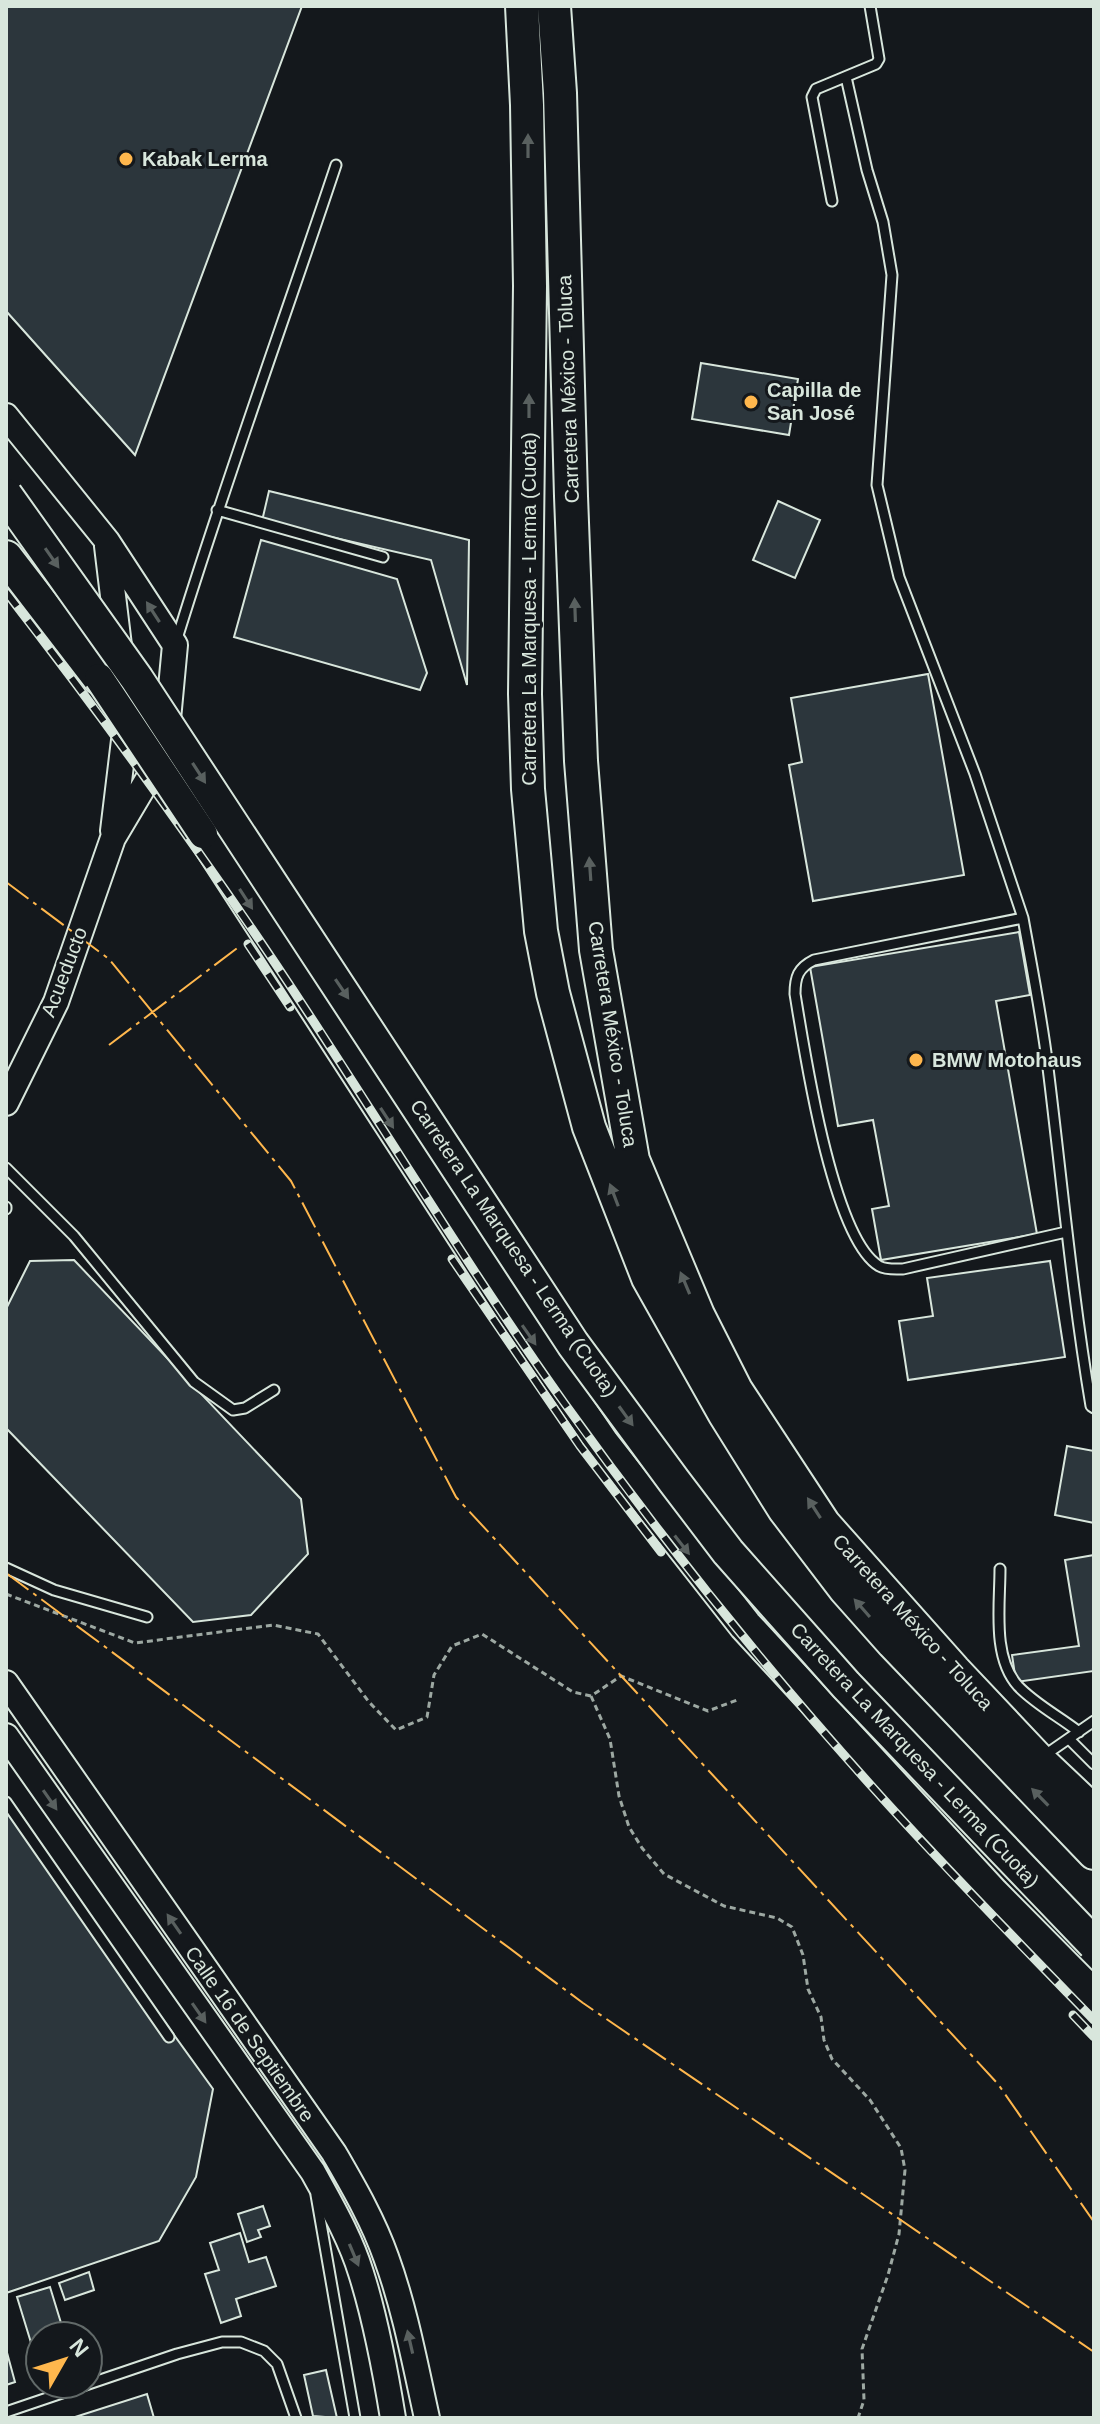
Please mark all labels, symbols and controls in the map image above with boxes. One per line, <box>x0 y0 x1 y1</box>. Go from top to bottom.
one-way arrow <box>522 133 534 158</box>
place label: Kabak Lerma <box>142 148 268 170</box>
marker: Kabak Lerma <box>117 150 135 168</box>
street label: Carretera México - Toluca <box>553 274 583 504</box>
place label: Capilla de San José <box>767 379 861 424</box>
one-way arrow <box>523 393 535 418</box>
marker: Capilla de San José <box>742 393 760 411</box>
street label: Carretera La Marquesa - Lerma (Cuota) <box>518 432 540 786</box>
one-way arrow <box>44 547 59 568</box>
one-way arrow <box>569 597 582 622</box>
one-way arrow <box>146 601 161 622</box>
one-way arrow <box>191 762 206 783</box>
one-way arrow <box>583 856 596 881</box>
one-way arrow <box>238 888 252 910</box>
street label: Carretera México - Toluca <box>584 919 642 1149</box>
street label: Acueducto <box>37 924 91 1020</box>
one-way arrow <box>334 979 349 1000</box>
place label: BMW Motohaus <box>932 1049 1082 1071</box>
marker: BMW Motohaus <box>907 1051 925 1069</box>
street label: Carretera La Marquesa - Lerma (Cuota) <box>406 1095 622 1401</box>
one-way arrow <box>379 1107 394 1128</box>
one-way arrow <box>607 1183 620 1207</box>
one-way arrow <box>678 1271 691 1295</box>
one-way arrow <box>521 1325 536 1346</box>
one-way arrow <box>617 1405 633 1426</box>
one-way arrow <box>806 1498 821 1519</box>
street label: Carretera México - Toluca <box>828 1530 998 1715</box>
one-way arrow <box>674 1535 690 1555</box>
one-way arrow <box>854 1598 871 1618</box>
street label: Carretera La Marquesa - Lerma (Cuota) <box>786 1618 1044 1892</box>
one-way arrow <box>1031 1788 1049 1807</box>
one-way arrow <box>42 1789 58 1811</box>
one-way arrow <box>167 1914 182 1935</box>
street label: Calle 16 de Septiembre <box>181 1942 319 2126</box>
one-way arrow <box>191 2002 207 2024</box>
one-way arrow <box>348 2243 361 2267</box>
north arrow <box>24 2320 104 2400</box>
one-way arrow <box>403 2329 416 2354</box>
text: N <box>64 2334 94 2362</box>

